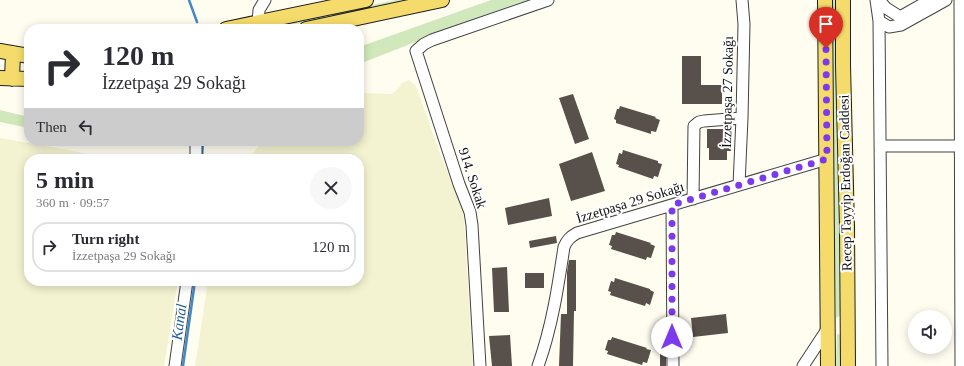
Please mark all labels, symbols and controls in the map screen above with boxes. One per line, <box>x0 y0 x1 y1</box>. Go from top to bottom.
pin <box>809 7.0 843 48</box>
icon: arrive <box>815 13 837 35</box>
street label: İzzetpaşa 27 Sokağı <box>719 36 736 148</box>
icon: right <box>36 40 88 92</box>
text: 120 m <box>102 40 174 71</box>
text: İzzetpaşa 29 Sokağı <box>102 73 246 93</box>
street label: Recep Tayyip Erdoğan Caddesi <box>836 95 855 271</box>
icon: left <box>75 116 97 138</box>
text: Then <box>36 119 67 135</box>
street label: 914. Sokak <box>456 146 489 210</box>
text: 5 min <box>36 167 94 193</box>
button: close <box>310 167 352 209</box>
street label: İzzetpaşa 29 Sokağı <box>574 179 686 226</box>
text: 360 m · 09:57 <box>36 195 109 210</box>
text: Turn right <box>72 231 139 247</box>
icon: right <box>38 236 60 258</box>
text: 120 m <box>312 239 350 255</box>
text: İzzetpaşa 29 Sokağı <box>72 248 176 263</box>
water label: Kanal <box>168 303 189 342</box>
map controls <box>908 310 952 354</box>
button: sound <box>908 310 952 354</box>
position arrow <box>651 316 693 358</box>

